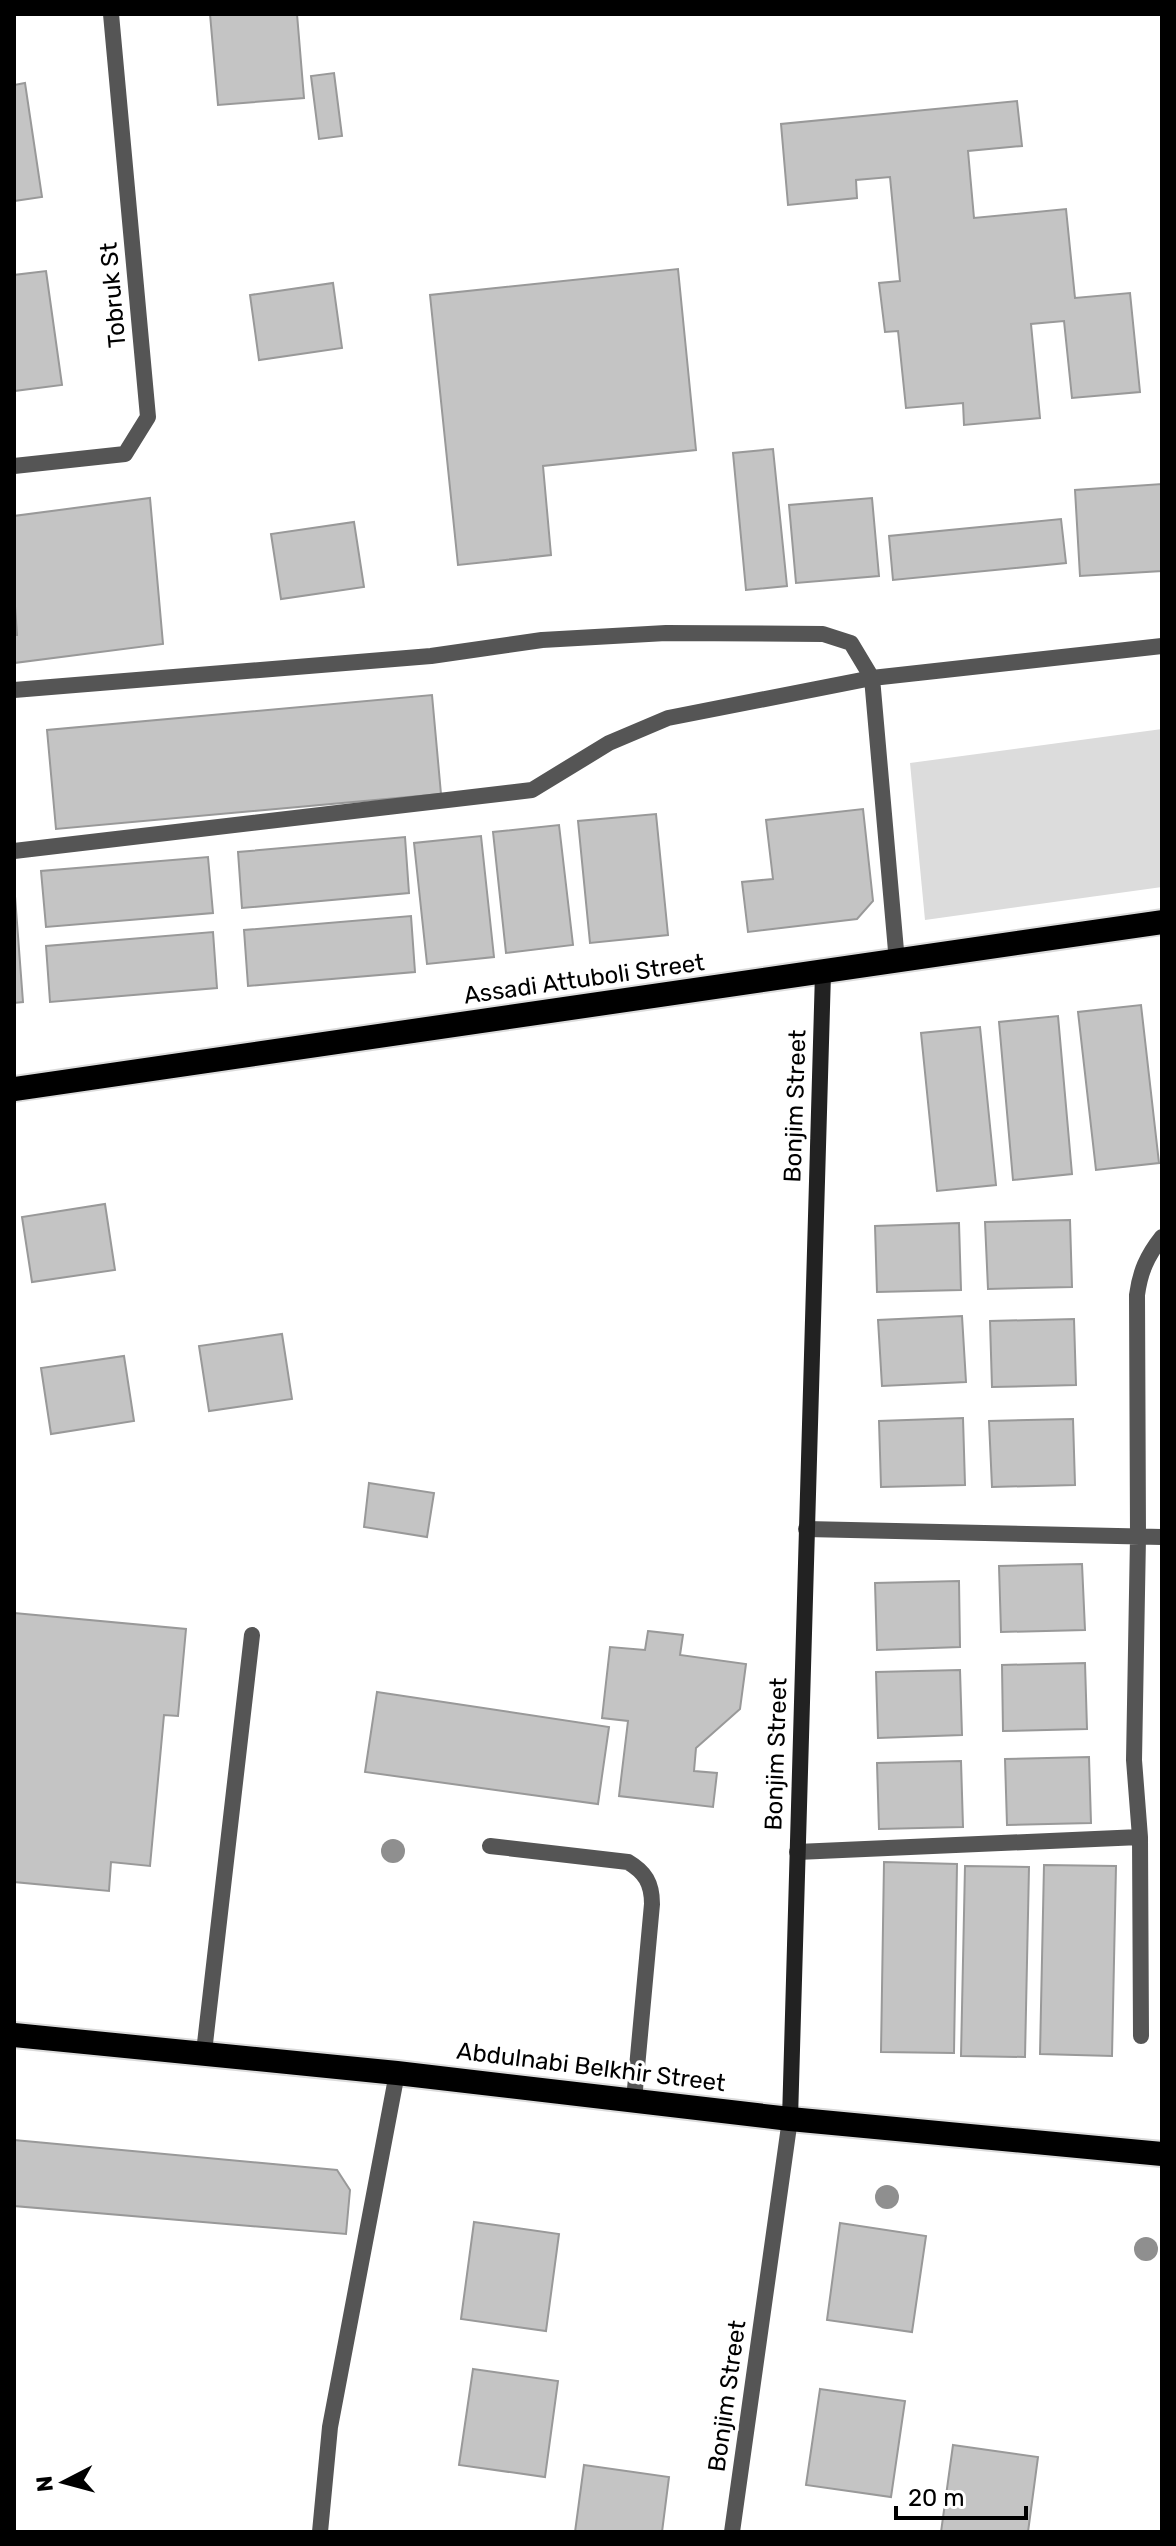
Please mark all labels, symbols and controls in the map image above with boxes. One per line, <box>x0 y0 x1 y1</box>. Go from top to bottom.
street label: Tobruk St <box>94 241 132 349</box>
street label: Assadi Attuboli Street <box>462 948 706 1010</box>
street label: Bonjim Street <box>778 1029 812 1183</box>
street label: Bonjim Street <box>759 1677 793 1831</box>
street label: Abdulnabi Belkhir Street <box>455 2037 727 2097</box>
street label: Bonjim Street <box>702 2318 752 2474</box>
north arrow <box>24 2442 104 2522</box>
scale bar <box>896 2470 1026 2520</box>
text: N <box>30 2475 59 2493</box>
text: 20 m <box>908 2484 965 2512</box>

